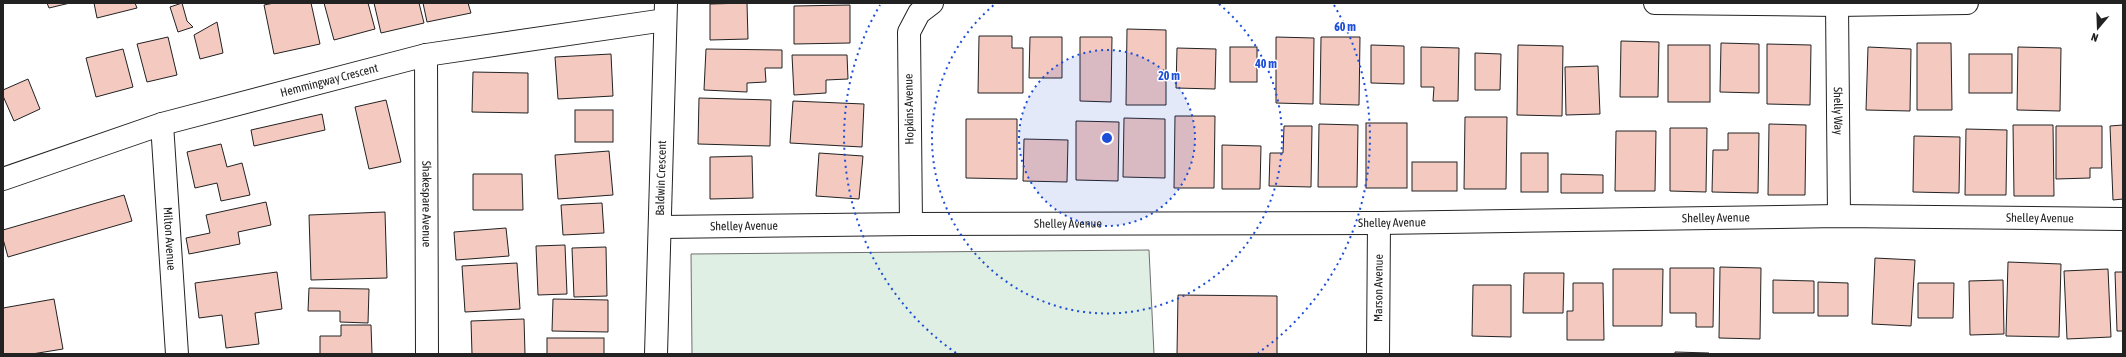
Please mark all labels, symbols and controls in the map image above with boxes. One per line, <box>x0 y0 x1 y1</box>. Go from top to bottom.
north arrow <box>2078 8 2118 48</box>
text: 60 m <box>1334 20 1356 34</box>
text: N <box>2090 31 2100 44</box>
text: 40 m <box>1254 57 1277 71</box>
street label: Hemmingway Crescent <box>279 61 380 100</box>
text: 20 m <box>1158 69 1180 83</box>
street label: Hopkins Avenue <box>901 73 917 145</box>
street label: Shelly Way <box>1831 87 1845 135</box>
centre of rings <box>1100 131 1114 145</box>
street label: Baldwin Crescent <box>653 140 669 216</box>
street label: Shakespare Avenue <box>419 161 434 247</box>
street label: Milton Avenue <box>160 207 179 271</box>
street label: Shelley Avenue <box>1682 210 1750 225</box>
street label: Shelley Avenue <box>2006 211 2074 225</box>
street label: Shelley Avenue <box>1358 215 1426 230</box>
street label: Shelley Avenue <box>1034 217 1102 231</box>
street label: Shelley Avenue <box>710 219 778 233</box>
street label: Marson Avenue <box>1371 254 1386 322</box>

